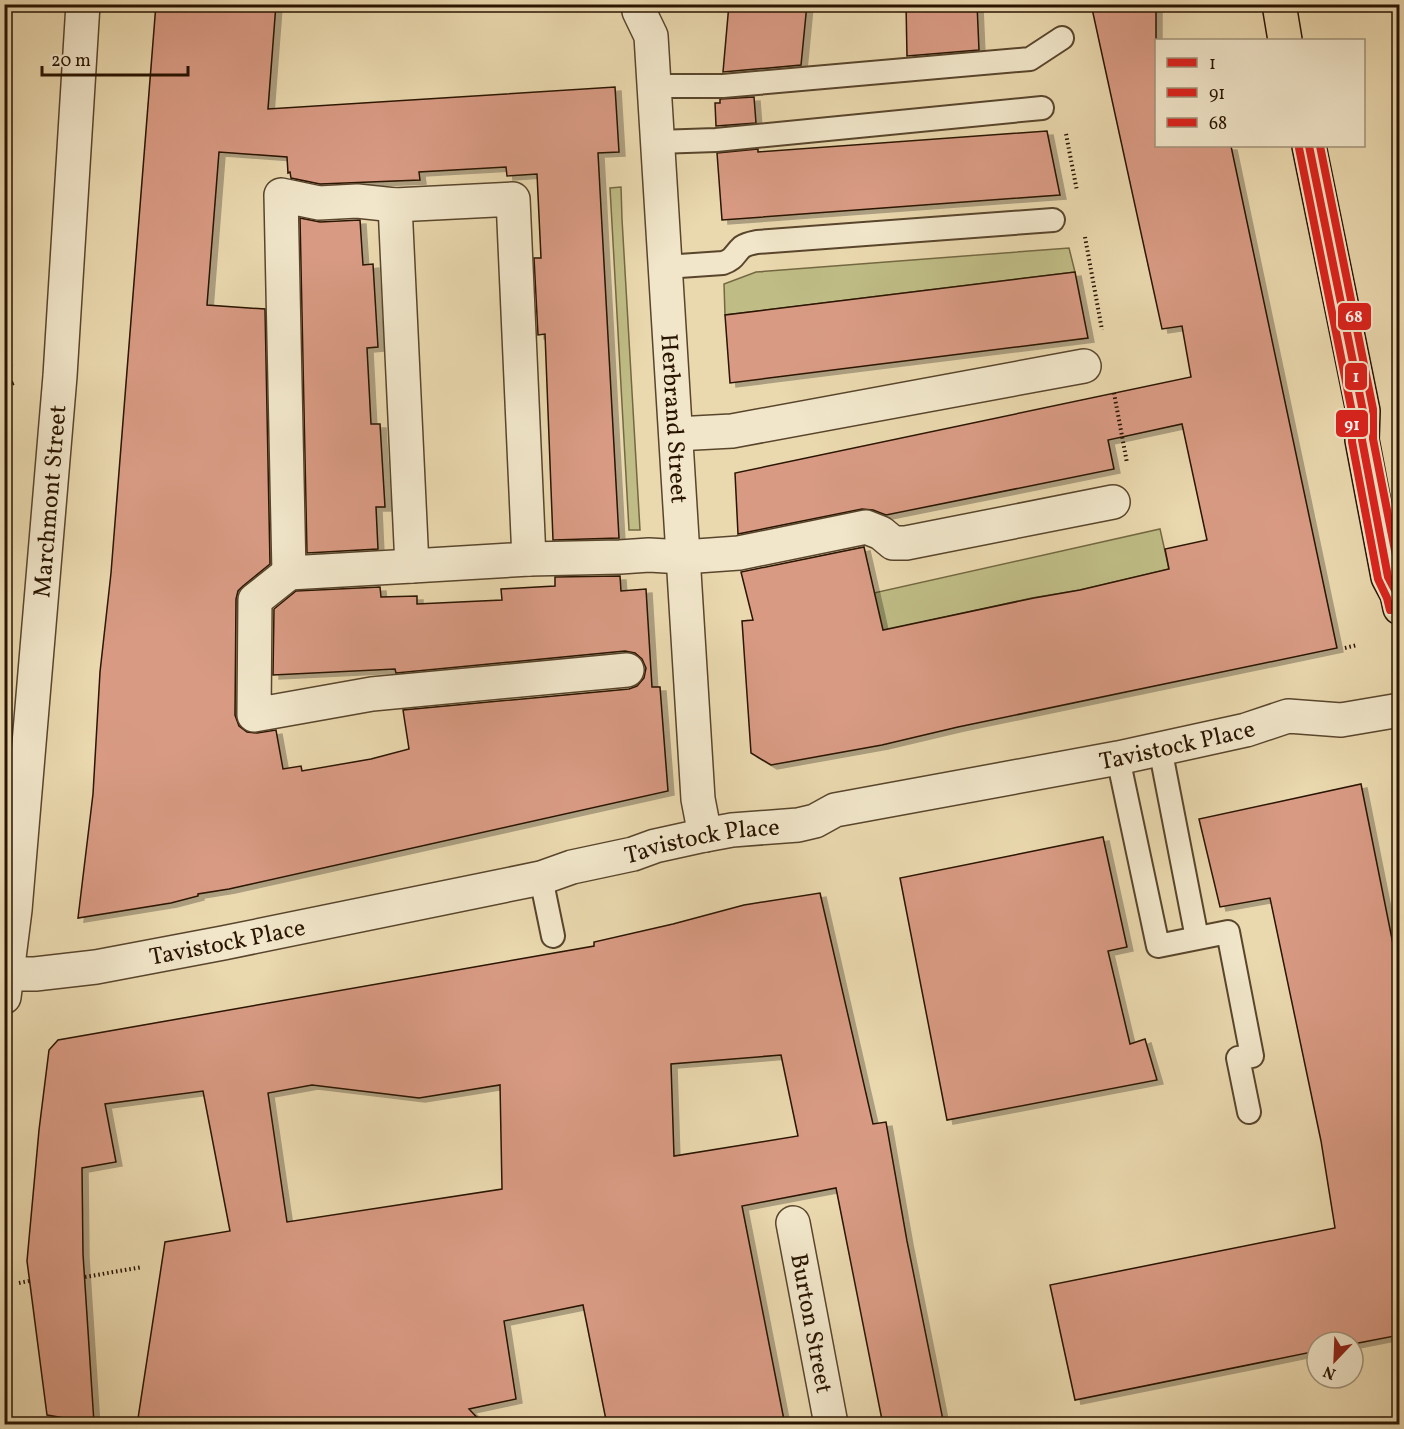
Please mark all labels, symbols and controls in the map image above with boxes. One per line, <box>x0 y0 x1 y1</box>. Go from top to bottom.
scale bar <box>42 39 188 77</box>
legend <box>1155 39 1365 147</box>
text: 20 m <box>51 49 91 74</box>
text: 1 <box>1209 52 1216 77</box>
text: 91 <box>1209 82 1225 107</box>
text: 68 <box>1209 112 1227 137</box>
line badge: 68 <box>1337 302 1372 331</box>
text: 68 <box>1345 307 1363 329</box>
street label: Herbrand Street <box>650 333 695 505</box>
line badge: 1 <box>1344 362 1368 391</box>
text: 1 <box>1353 367 1359 389</box>
street label: Marchmont Street <box>26 404 77 599</box>
line badge: 91 <box>1335 409 1369 438</box>
text: 91 <box>1344 415 1360 437</box>
street label: Tavistock Place <box>1097 713 1260 780</box>
street label: Tavistock Place <box>621 811 781 874</box>
street label: Tavistock Place <box>147 912 309 976</box>
street label: Burton Street <box>780 1251 840 1396</box>
north arrow <box>1305 1330 1365 1390</box>
text: N <box>1320 1359 1340 1384</box>

